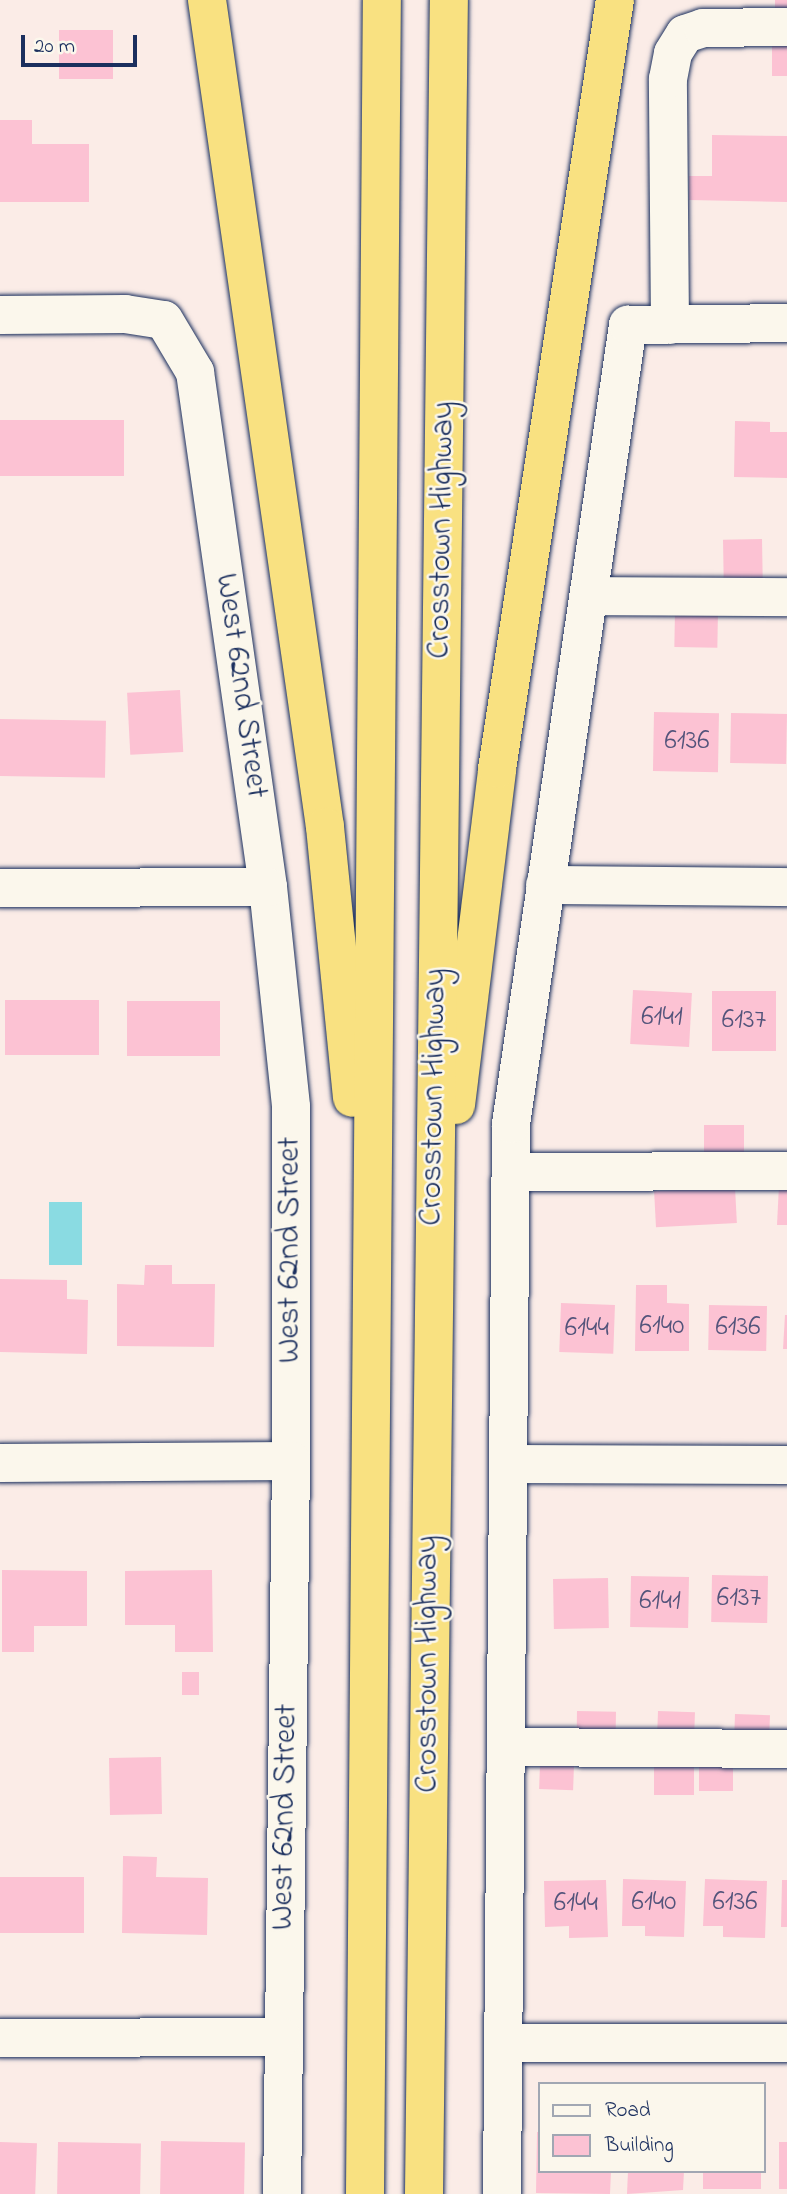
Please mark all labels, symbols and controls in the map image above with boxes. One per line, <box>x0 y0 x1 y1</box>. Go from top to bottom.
scale bar <box>24 21 140 65</box>
text: 20 m <box>34 32 75 62</box>
street label: Crosstown Highway <box>422 401 464 659</box>
street label: West 62nd Street <box>205 571 275 801</box>
house number: 6136 <box>664 725 710 759</box>
street label: Crosstown Highway <box>414 968 456 1226</box>
house number: 6141 <box>641 1001 683 1035</box>
house number: 6137 <box>722 1004 766 1038</box>
street label: West 62nd Street <box>272 1137 310 1363</box>
house number: 6140 <box>640 1310 684 1344</box>
house number: 6136 <box>715 1311 761 1345</box>
house number: 6144 <box>565 1312 609 1346</box>
street label: Crosstown Highway <box>410 1535 448 1793</box>
house number: 6137 <box>717 1582 761 1616</box>
house number: 6141 <box>639 1585 681 1619</box>
street label: West 62nd Street <box>265 1703 307 1931</box>
house number: 6140 <box>632 1886 676 1920</box>
house number: 6136 <box>712 1886 758 1920</box>
house number: 6144 <box>554 1887 598 1921</box>
legend <box>538 2082 766 2173</box>
text: Road <box>605 2096 651 2126</box>
text: Building <box>605 2131 674 2161</box>

